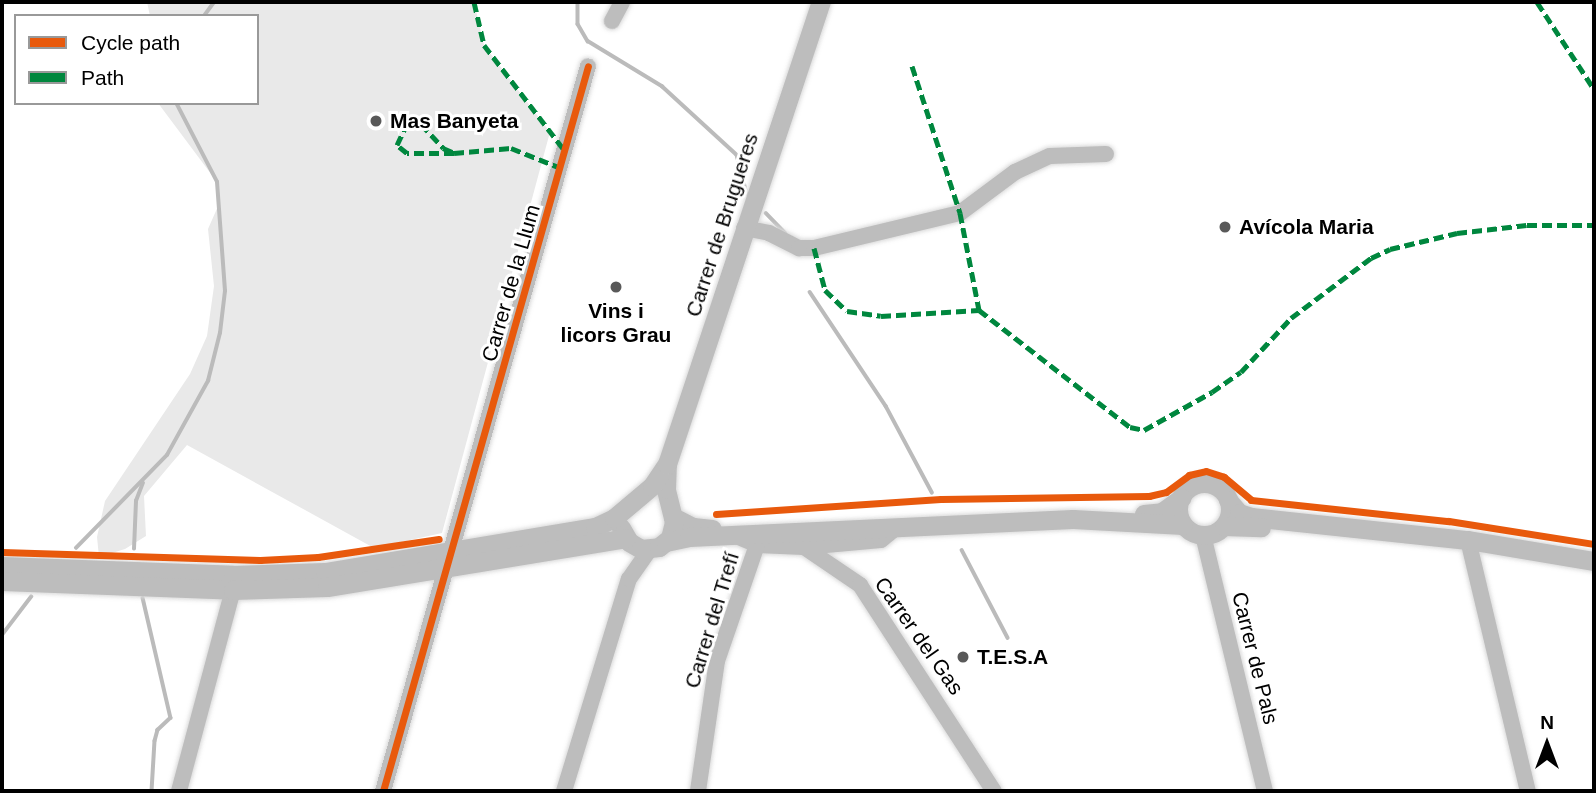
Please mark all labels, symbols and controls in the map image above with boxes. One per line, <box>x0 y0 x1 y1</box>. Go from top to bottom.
legend <box>14 14 259 105</box>
text: Cycle path <box>81 31 180 54</box>
text: Path <box>81 66 124 89</box>
place label: Mas Banyeta <box>390 108 518 134</box>
marker: Mas Banyeta <box>368 113 384 129</box>
street label: Carrer de Brugueres <box>680 130 764 320</box>
street label: Carrer de la Llum <box>477 202 545 364</box>
place label: Avícola Maria <box>1239 214 1374 240</box>
marker: Avícola Maria <box>1217 219 1233 235</box>
marker: Vins i licors Grau <box>608 279 624 295</box>
place label: Vins i licors Grau <box>561 298 671 348</box>
street label: Carrer del Trefí <box>679 549 745 691</box>
street label: Carrer del Gas <box>869 572 969 700</box>
street label: Carrer de Pals <box>1226 589 1284 727</box>
place label: T.E.S.A <box>977 644 1048 670</box>
marker: T.E.S.A <box>955 649 971 665</box>
north arrow <box>1512 709 1582 779</box>
text: N <box>1540 712 1554 733</box>

